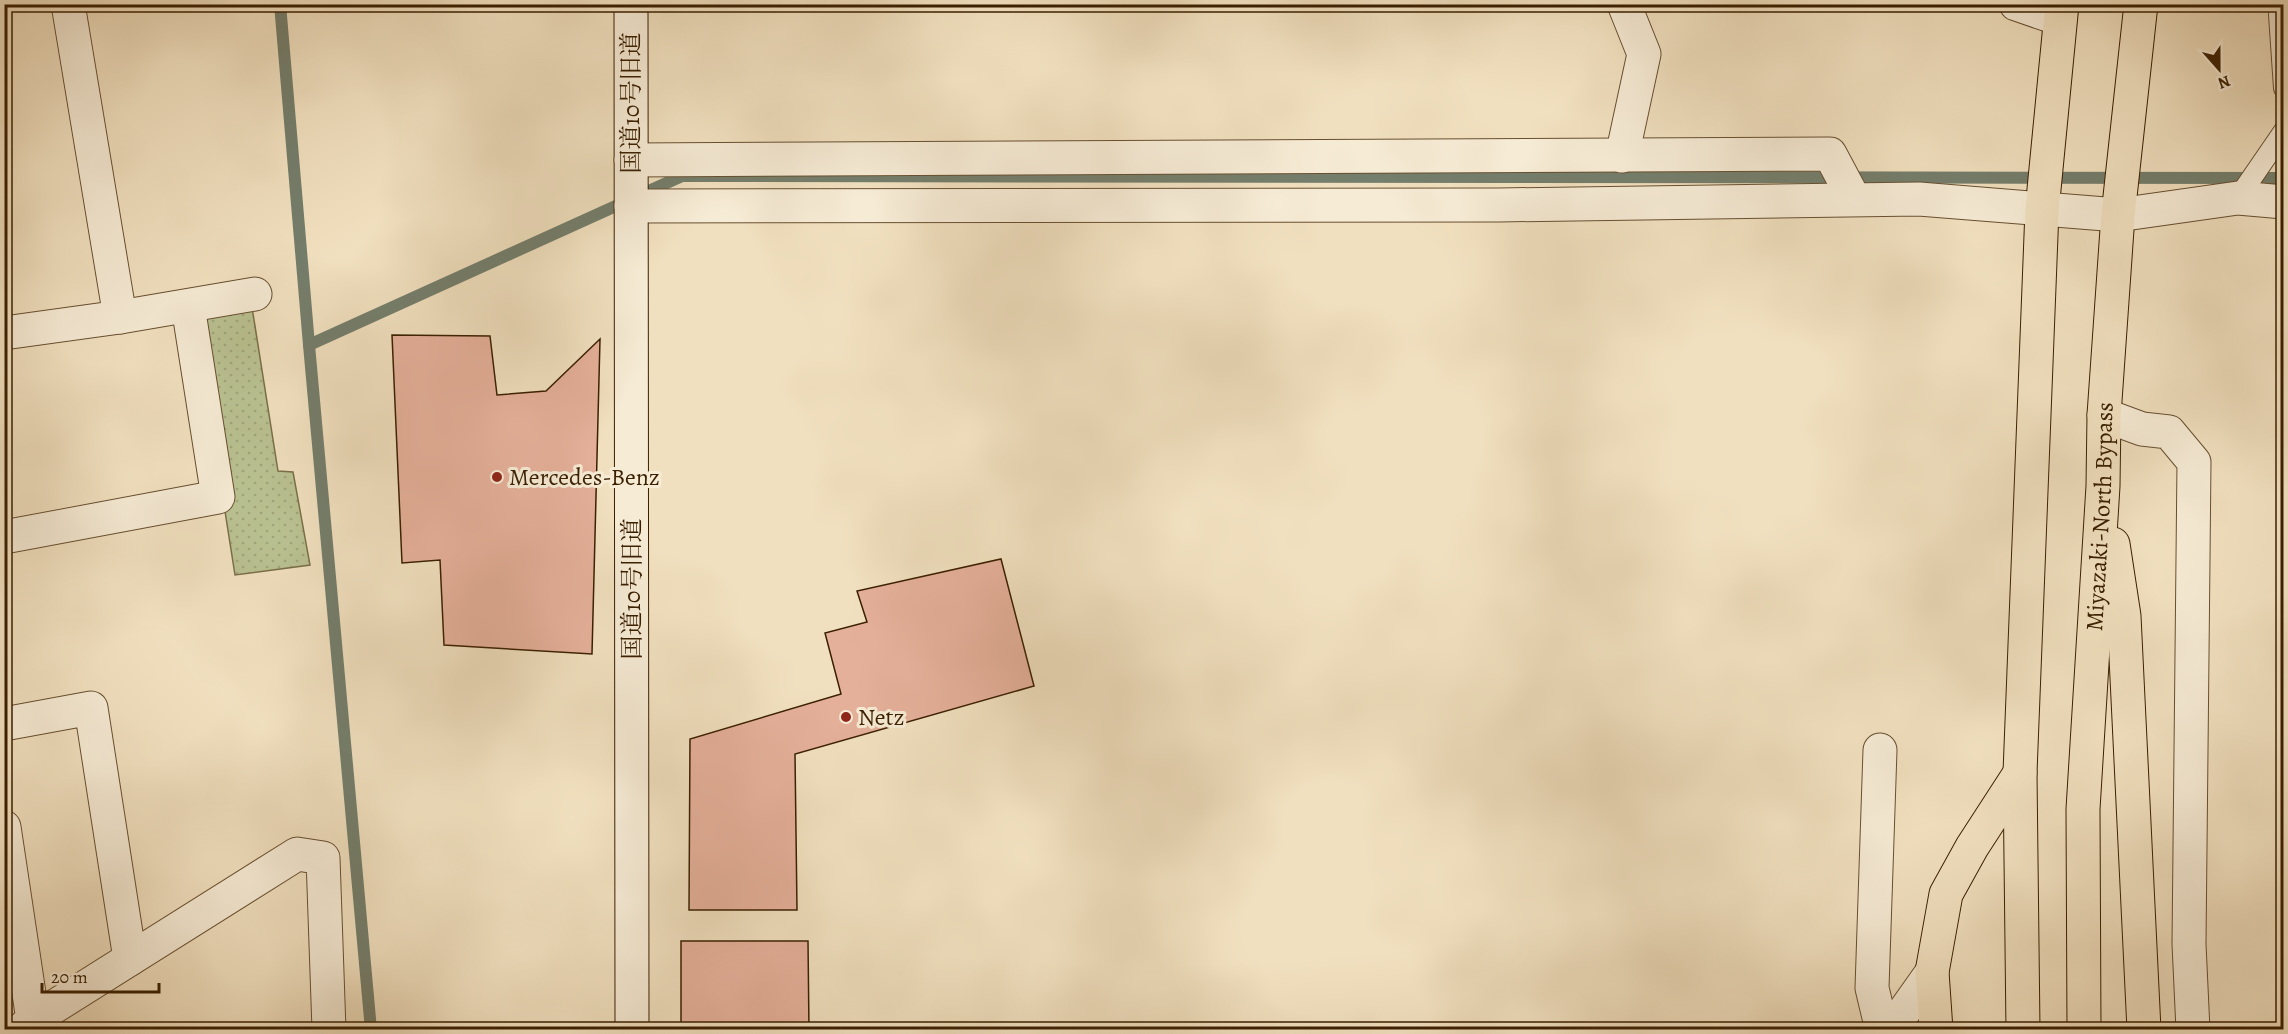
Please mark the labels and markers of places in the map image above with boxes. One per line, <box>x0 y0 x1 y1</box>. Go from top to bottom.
place label: Mercedes-Benz <box>509 461 660 493</box>
marker: Mercedes-Benz <box>490 470 504 484</box>
place label: Netz <box>858 701 905 733</box>
marker: Netz <box>839 710 853 724</box>

